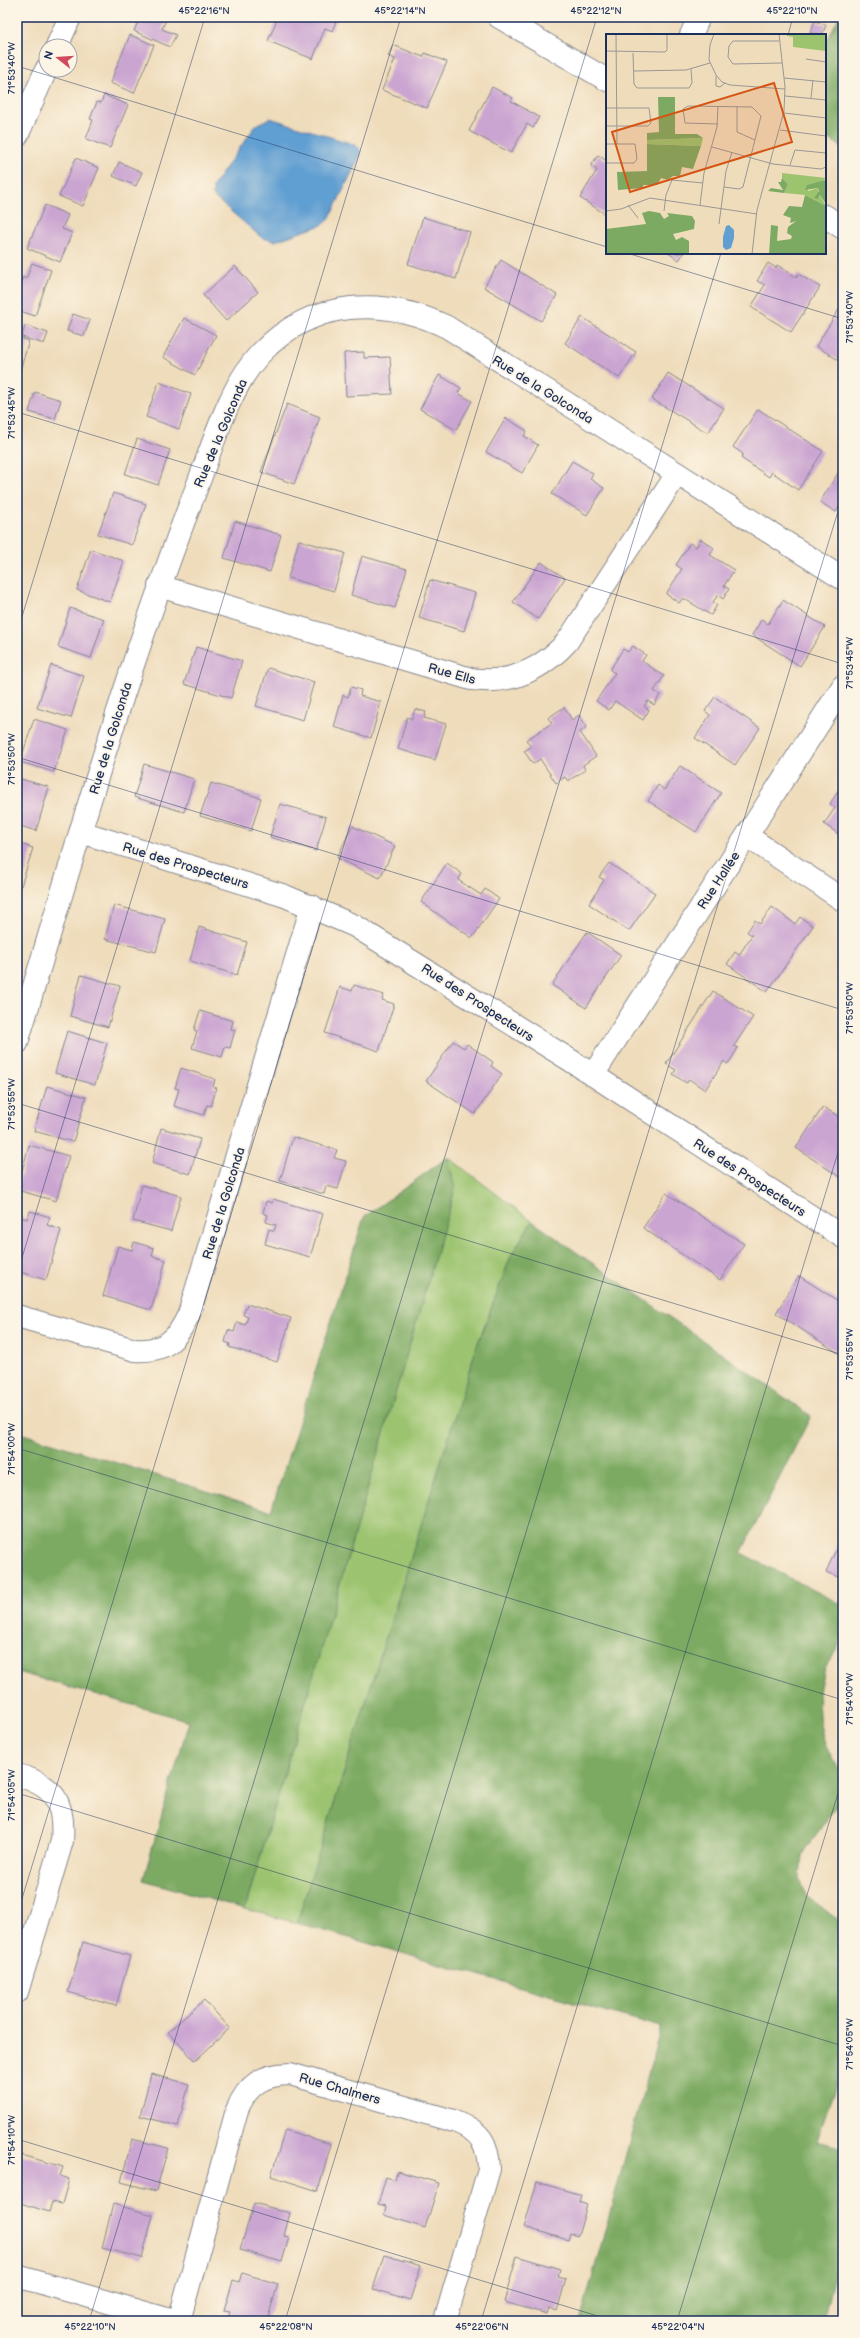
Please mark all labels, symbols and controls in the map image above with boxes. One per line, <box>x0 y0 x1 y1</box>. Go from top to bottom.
text: 45°22'16"N <box>178 5 230 17</box>
text: 45°22'14"N <box>374 5 426 17</box>
text: 45°22'12"N <box>570 5 622 17</box>
text: 45°22'10"N <box>766 5 818 17</box>
inset map <box>606 34 826 254</box>
north arrow <box>38 38 78 78</box>
text: 71°53'40"W <box>6 42 18 94</box>
text: N <box>41 49 56 61</box>
text: 71°53'40"W <box>844 291 856 343</box>
street label: Rue de la Golconda <box>489 352 596 427</box>
street label: Rue de la Golconda <box>191 377 251 490</box>
text: 71°53'45"W <box>6 387 18 439</box>
text: 71°53'45"W <box>844 637 856 689</box>
street label: Rue Ells <box>426 660 478 688</box>
street label: Rue de la Golconda <box>86 680 136 796</box>
text: 71°53'50"W <box>6 733 18 785</box>
street label: Rue des Prospecteurs <box>121 839 251 893</box>
street label: Rue Hallée <box>694 848 744 912</box>
street label: Rue des Prospecteurs <box>418 960 537 1046</box>
text: 71°53'50"W <box>844 982 856 1034</box>
text: 71°53'55"W <box>6 1078 18 1130</box>
street label: Rue des Prospecteurs <box>690 1135 809 1221</box>
street label: Rue de la Golconda <box>199 1145 249 1261</box>
text: 71°53'55"W <box>844 1328 856 1380</box>
text: 71°54'00"W <box>6 1423 18 1475</box>
text: 71°54'00"W <box>844 1673 856 1725</box>
text: 71°54'05"W <box>6 1769 18 1821</box>
text: 71°54'05"W <box>844 2018 856 2070</box>
street label: Rue Chalmers <box>297 2070 383 2108</box>
text: 71°54'10"W <box>6 2115 18 2165</box>
text: 45°22'10"N <box>64 2321 116 2333</box>
text: 45°22'08"N <box>259 2321 313 2333</box>
text: 45°22'06"N <box>455 2321 509 2333</box>
text: 45°22'04"N <box>651 2321 705 2333</box>

